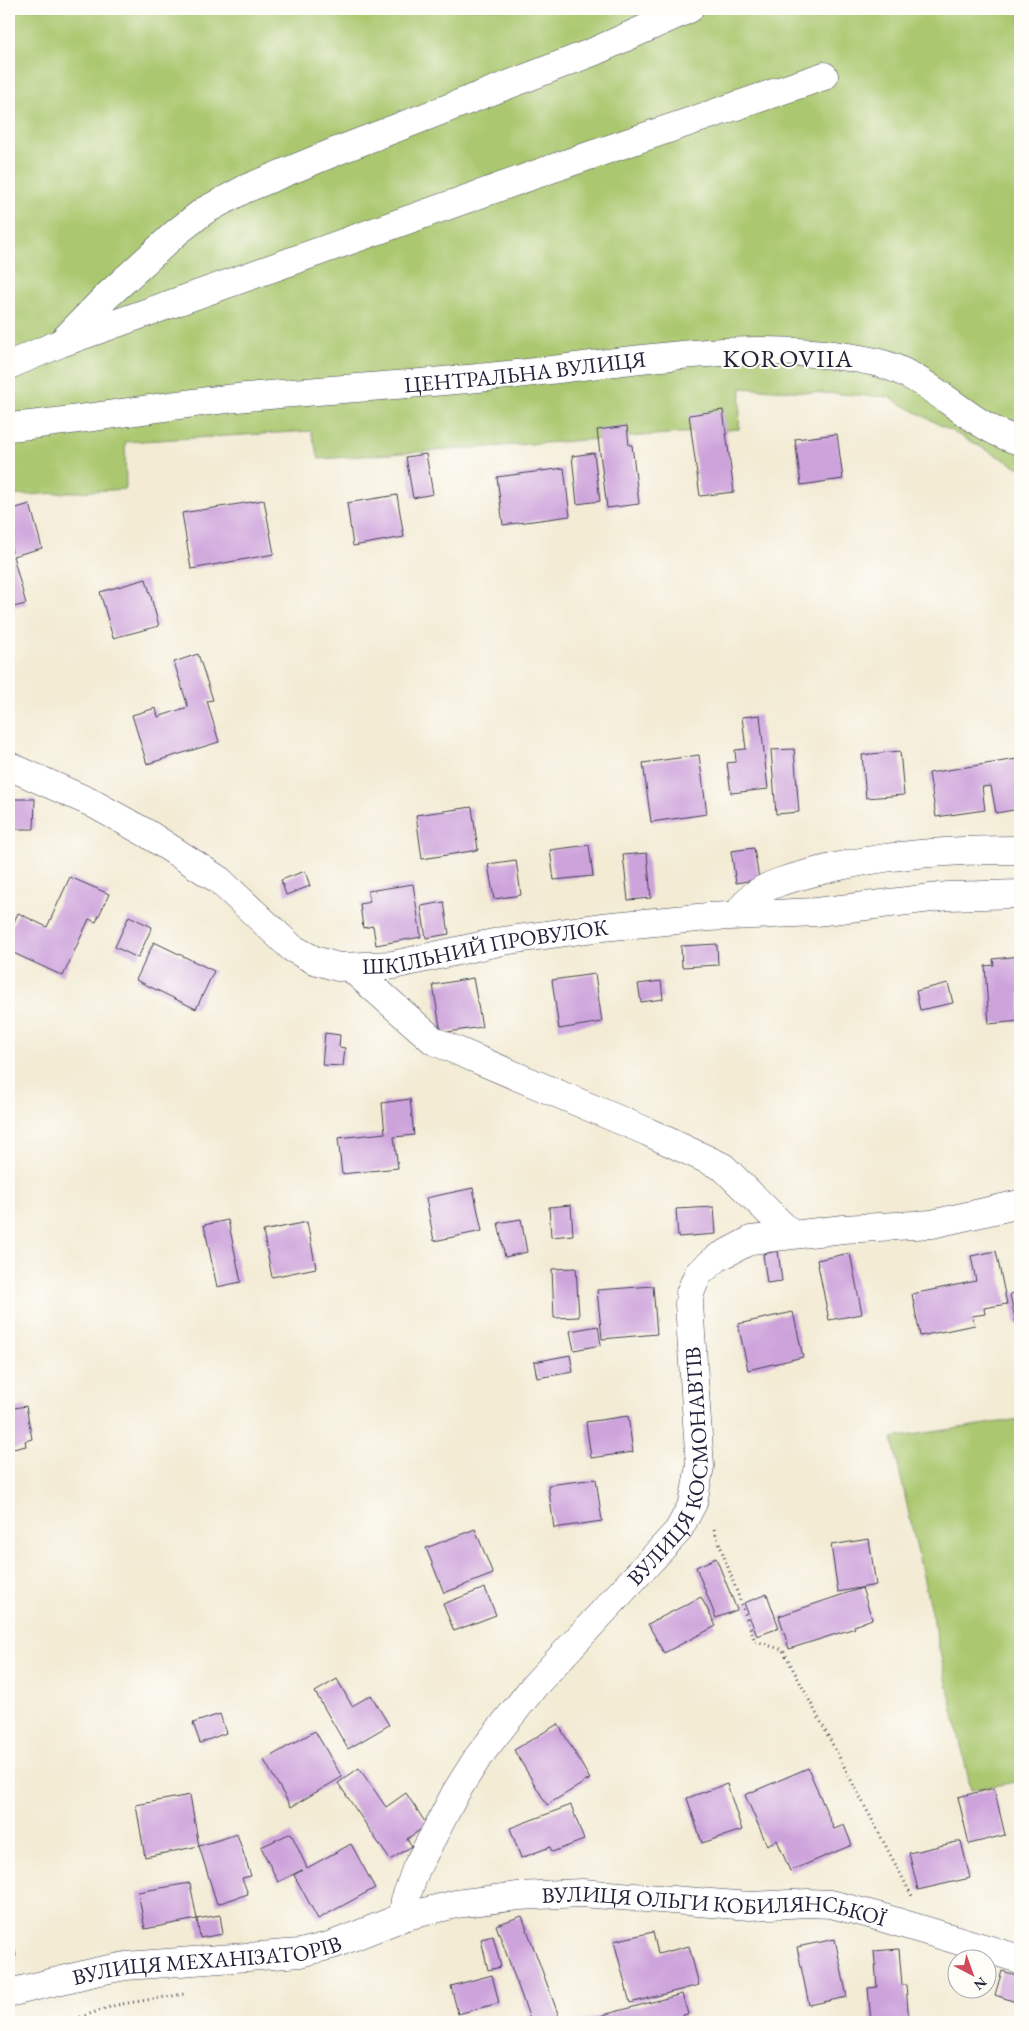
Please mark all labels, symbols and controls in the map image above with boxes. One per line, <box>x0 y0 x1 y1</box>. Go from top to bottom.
district label: KOROVIIA <box>722 342 854 374</box>
street label: ЦЕНТРАЛЬНА ВУЛИЦЯ <box>403 344 648 399</box>
street label: ШКІЛЬНИЙ ПРОВУЛОК <box>361 912 610 981</box>
street label: ВУЛИЦЯ КОСМОНАВТІВ <box>620 1346 715 1592</box>
street label: ВУЛИЦЯ ОЛЬГИ КОБИЛЯНСЬКОЇ <box>541 1879 891 1933</box>
street label: ВУЛИЦЯ МЕХАНІЗАТОРІВ <box>69 1928 346 1992</box>
north arrow <box>946 1948 996 1998</box>
text: N <box>970 1973 991 1995</box>

